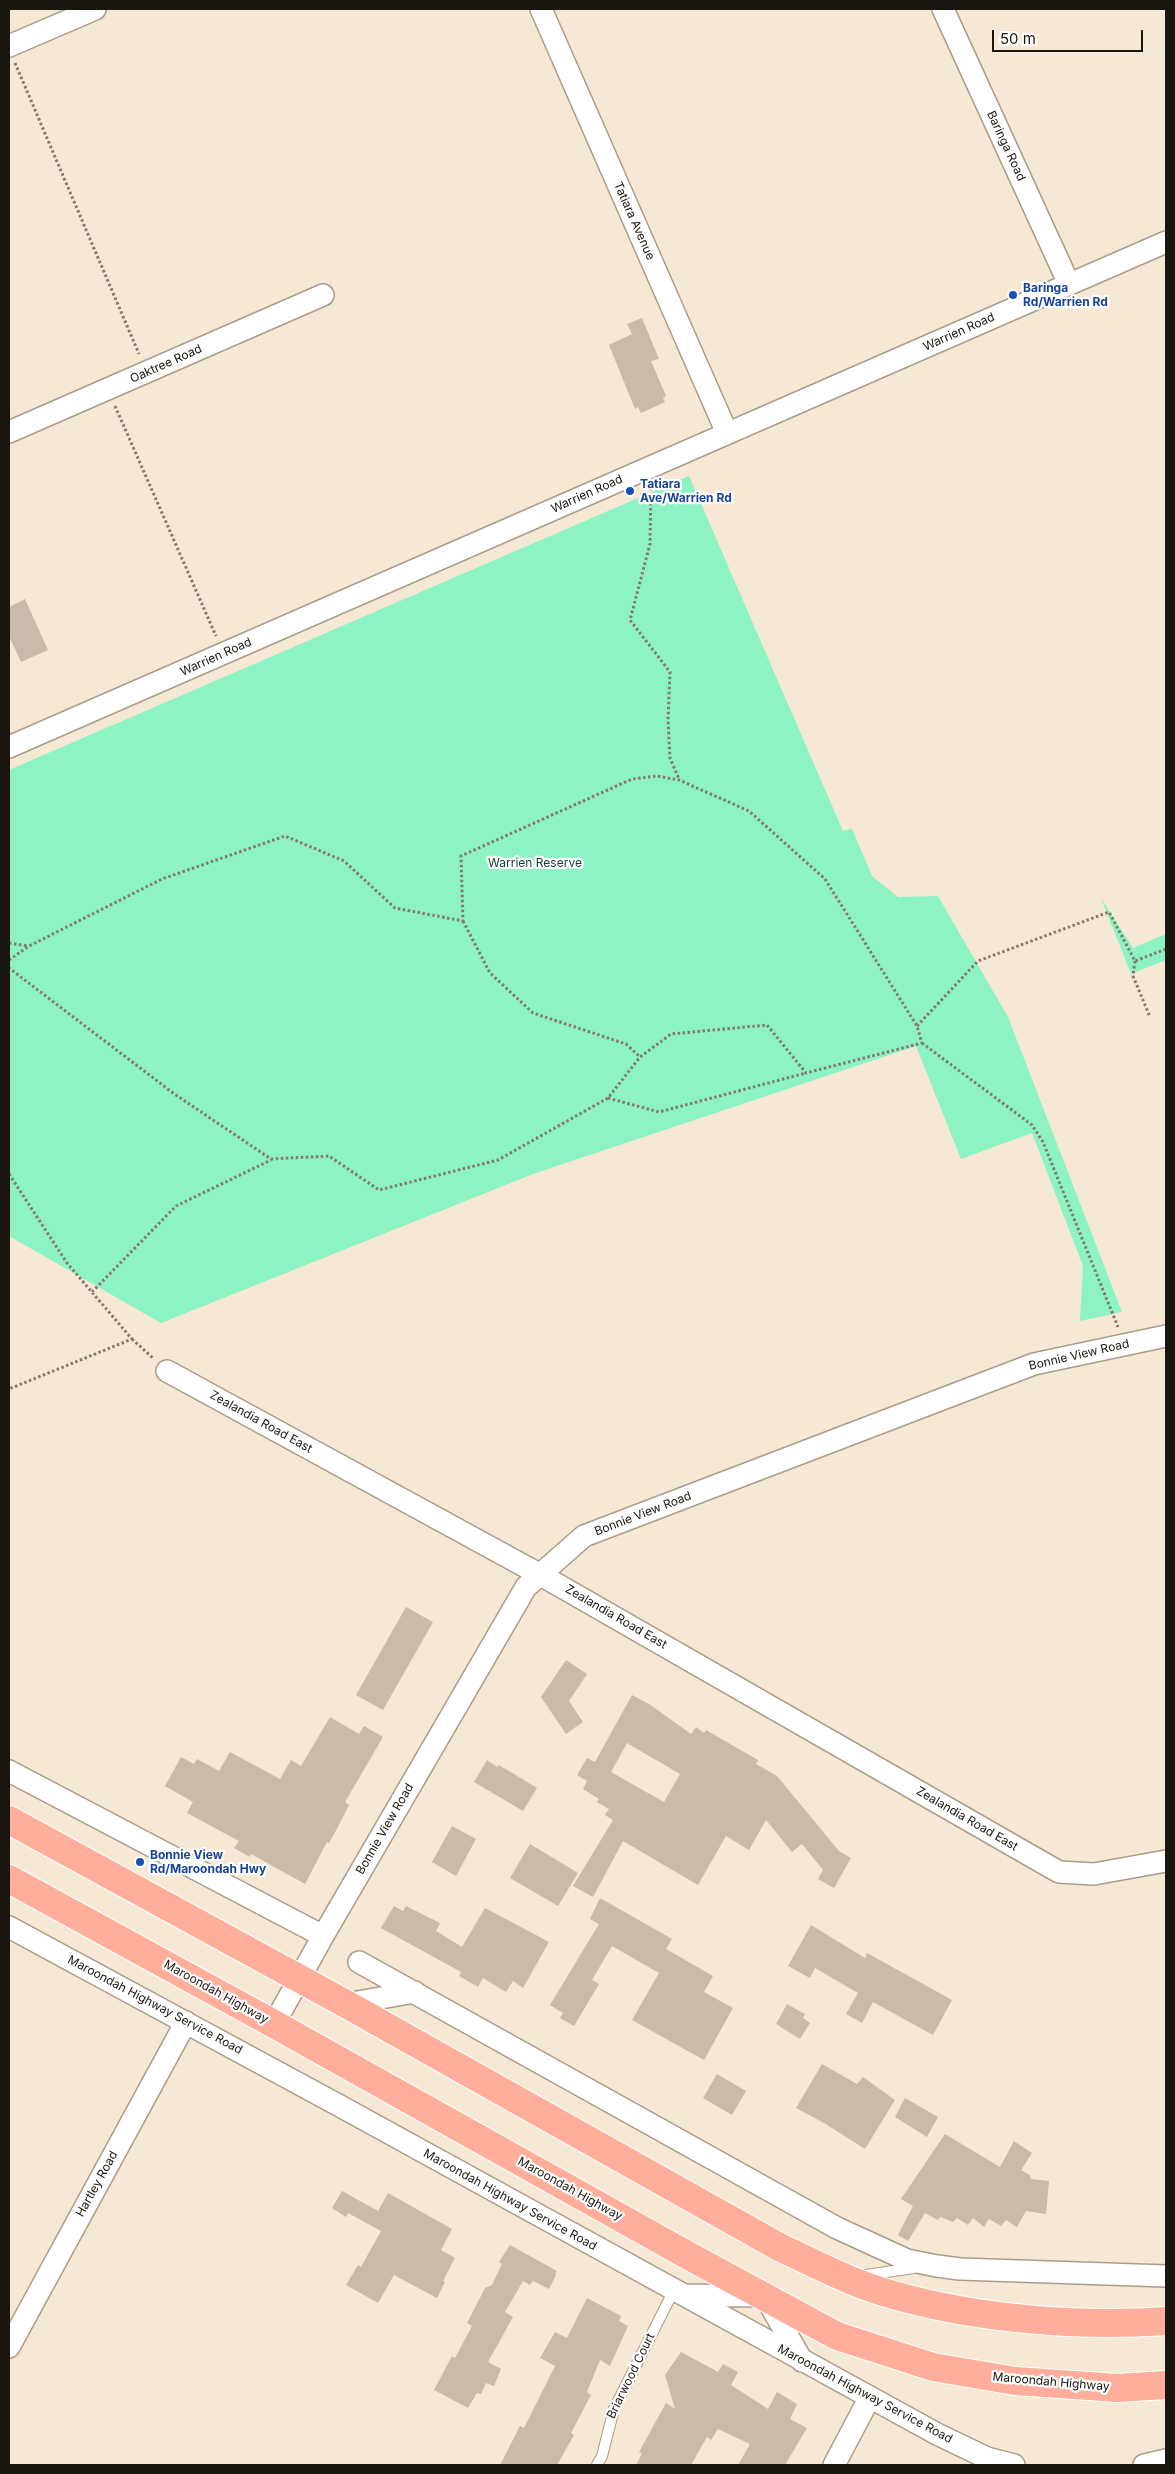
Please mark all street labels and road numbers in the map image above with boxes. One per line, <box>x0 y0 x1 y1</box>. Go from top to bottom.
street label: Baringa Road <box>983 109 1029 183</box>
street label: Tatiara Avenue <box>610 180 658 262</box>
street label: Warrien Road <box>921 310 997 354</box>
street label: Oaktree Road <box>128 342 204 386</box>
street label: Warrien Road <box>549 472 625 516</box>
street label: Warrien Road <box>178 635 254 679</box>
street label: Bonnie View Road <box>1027 1336 1131 1374</box>
street label: Zealandia Road East <box>207 1388 315 1456</box>
street label: Bonnie View Road <box>593 1489 693 1539</box>
street label: Zealandia Road East <box>563 1582 669 1652</box>
street label: Bonnie View Road <box>353 1781 417 1877</box>
street label: Zealandia Road East <box>914 1784 1020 1854</box>
street label: Maroondah Highway Service Road <box>65 1953 245 2057</box>
street label: Maroondah Highway <box>161 1957 271 2027</box>
street label: Maroondah Highway Service Road <box>421 2146 599 2254</box>
street label: Hartley Road <box>73 2149 121 2219</box>
street label: Maroondah Highway <box>515 2154 625 2224</box>
street label: Briarwood Court <box>604 2331 658 2421</box>
street label: Maroondah Highway Service Road <box>775 2342 955 2446</box>
street label: Maroondah Highway <box>992 2370 1110 2394</box>

